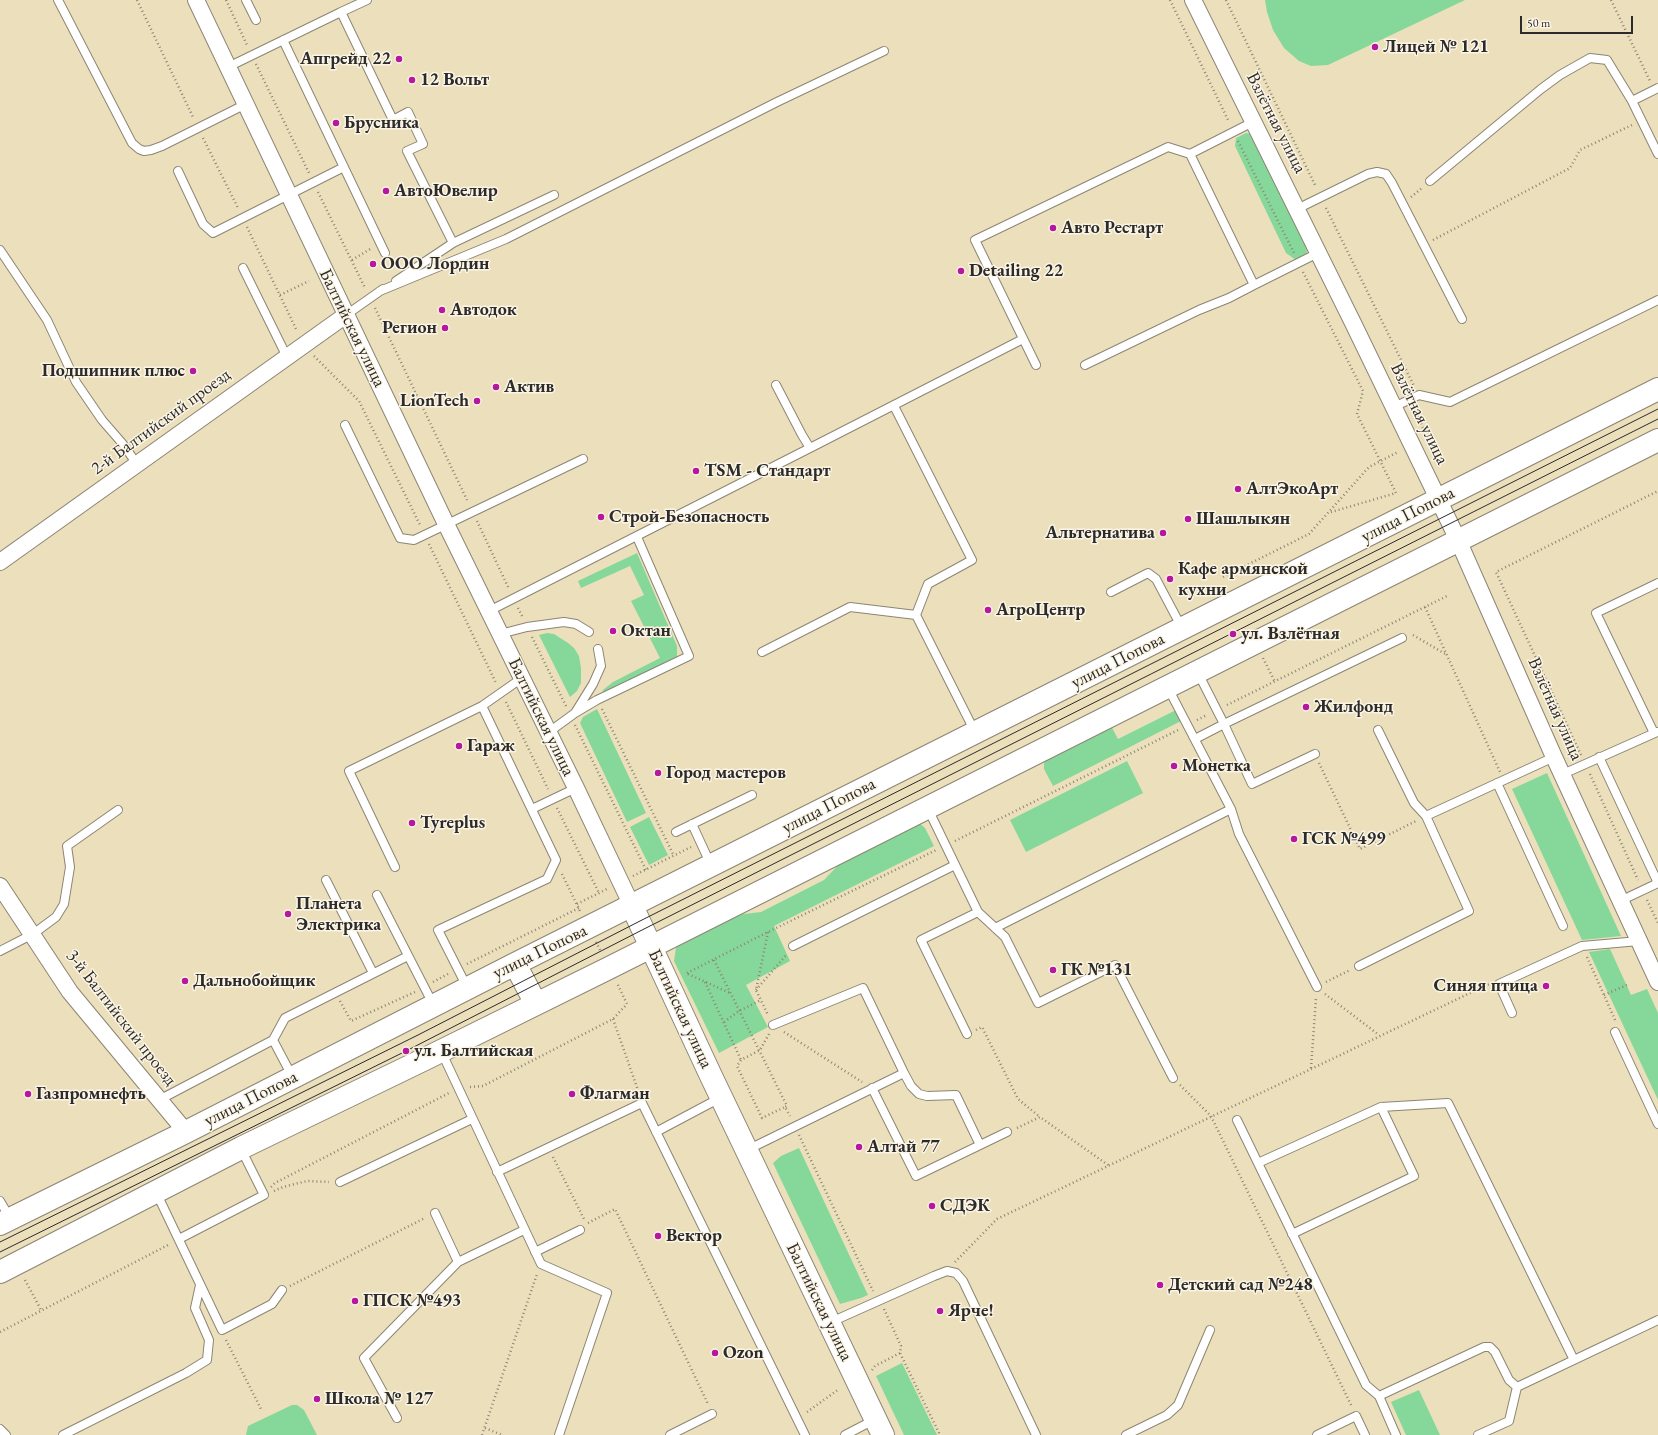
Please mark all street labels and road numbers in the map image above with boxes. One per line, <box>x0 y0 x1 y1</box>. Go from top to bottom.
street label: Взлётная улица <box>1241 69 1311 177</box>
street label: Балтийская улица <box>314 265 390 391</box>
street label: Взлётная улица <box>1385 360 1453 468</box>
street label: 2-й Балтийский проезд <box>87 364 235 480</box>
street label: улица Попова <box>1358 482 1458 548</box>
street label: улица Попова <box>1068 628 1168 694</box>
street label: Балтийская улица <box>503 654 579 780</box>
street label: Взлётная улица <box>1523 654 1587 764</box>
street label: улица Попова <box>779 773 879 839</box>
street label: улица Попова <box>489 920 591 984</box>
street label: 3-й Балтийский проезд <box>61 946 181 1090</box>
street label: Балтийская улица <box>643 946 717 1072</box>
street label: улица Попова <box>201 1066 301 1132</box>
street label: Балтийская улица <box>781 1239 857 1365</box>

